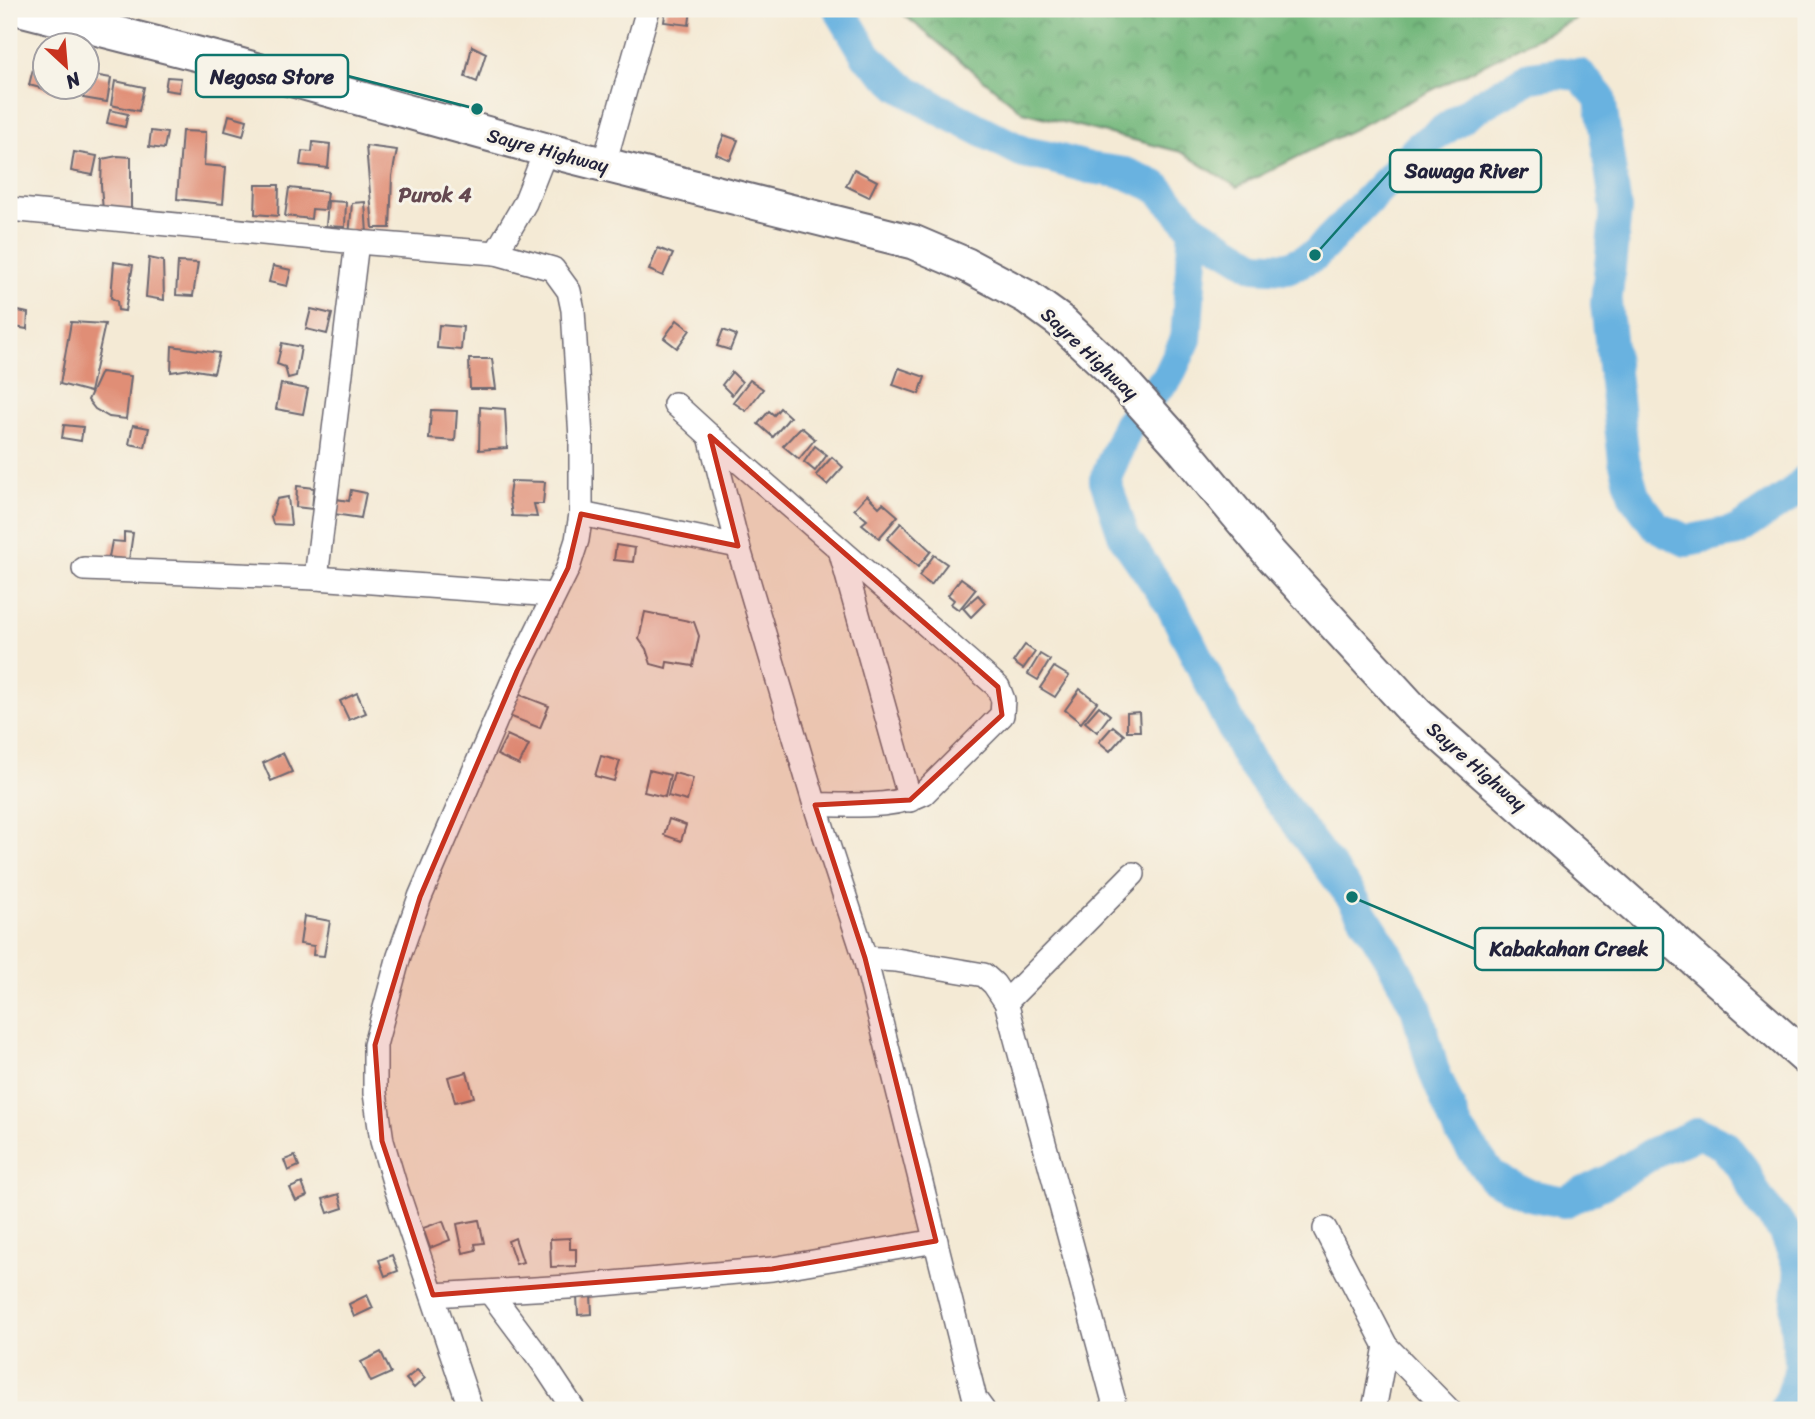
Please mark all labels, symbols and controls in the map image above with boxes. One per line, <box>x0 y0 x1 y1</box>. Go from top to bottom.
north arrow <box>32 32 102 102</box>
callout: Negosa Store <box>196 55 348 97</box>
text: Negosa Store <box>209 58 334 96</box>
text: N <box>59 63 87 99</box>
street label: Sayre Highway <box>483 118 613 183</box>
callout: Sawaga River <box>1390 150 1541 192</box>
text: Sawaga River <box>1403 152 1530 190</box>
district label: Purok 4 <box>398 176 472 214</box>
street label: Sayre Highway <box>1033 299 1147 408</box>
street label: Sayre Highway <box>1419 713 1535 820</box>
callout: Kabakahan Creek <box>1475 928 1663 970</box>
text: Kabakahan Creek <box>1488 930 1649 968</box>

